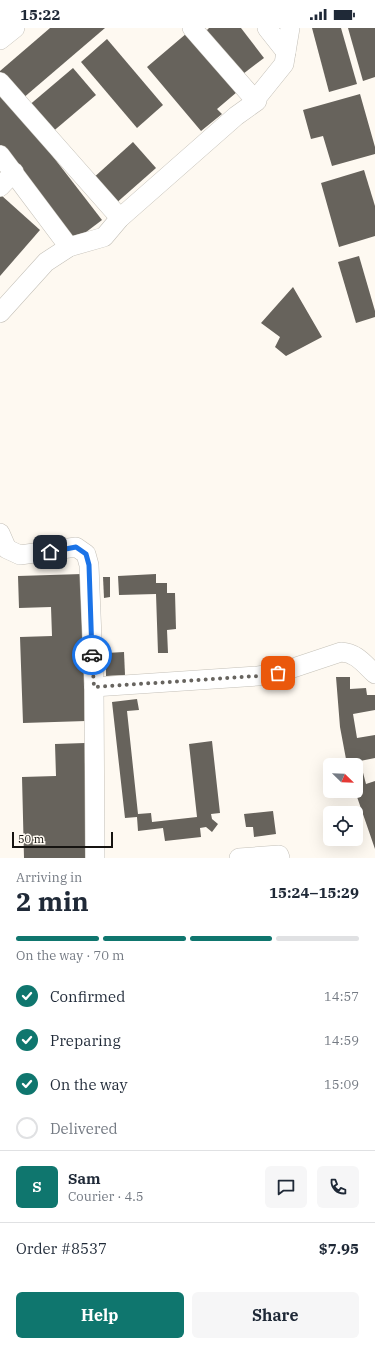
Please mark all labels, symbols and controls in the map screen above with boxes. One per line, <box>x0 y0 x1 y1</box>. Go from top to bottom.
text: 15:22 <box>20 5 61 24</box>
pin <box>33 535 67 569</box>
icon: home <box>39 541 61 563</box>
courier <box>72 635 112 675</box>
icon: car <box>81 644 103 666</box>
pin <box>261 656 295 690</box>
icon: bag <box>267 662 289 684</box>
north arrow <box>323 758 363 798</box>
map controls <box>323 758 363 846</box>
button: locate <box>323 806 363 846</box>
scale bar <box>12 830 113 849</box>
text: 50 m <box>18 832 44 846</box>
text: Arriving in <box>16 869 82 886</box>
text: 15:24–15:29 <box>269 883 359 902</box>
text: 2 min <box>16 884 89 918</box>
text: On the way · 70 m <box>16 947 124 964</box>
icon: check <box>16 985 38 1007</box>
text: Confirmed <box>50 987 125 1006</box>
text: 14:57 <box>324 988 359 1005</box>
icon: check <box>16 1029 38 1051</box>
text: Preparing <box>50 1031 121 1050</box>
text: 14:59 <box>324 1032 359 1049</box>
icon: check <box>16 1073 38 1095</box>
text: On the way <box>50 1075 128 1094</box>
text: 15:09 <box>324 1076 359 1093</box>
text: Delivered <box>50 1119 118 1138</box>
button: chat <box>265 1166 307 1208</box>
button: phone <box>317 1166 359 1208</box>
text: Sam <box>68 1169 101 1188</box>
text: S <box>32 1177 42 1196</box>
text: Courier · 4.5 <box>68 1188 144 1205</box>
text: Order #8537 <box>16 1239 107 1258</box>
text: $7.95 <box>319 1239 359 1258</box>
button: Help <box>16 1292 184 1338</box>
button: Share <box>192 1292 359 1338</box>

